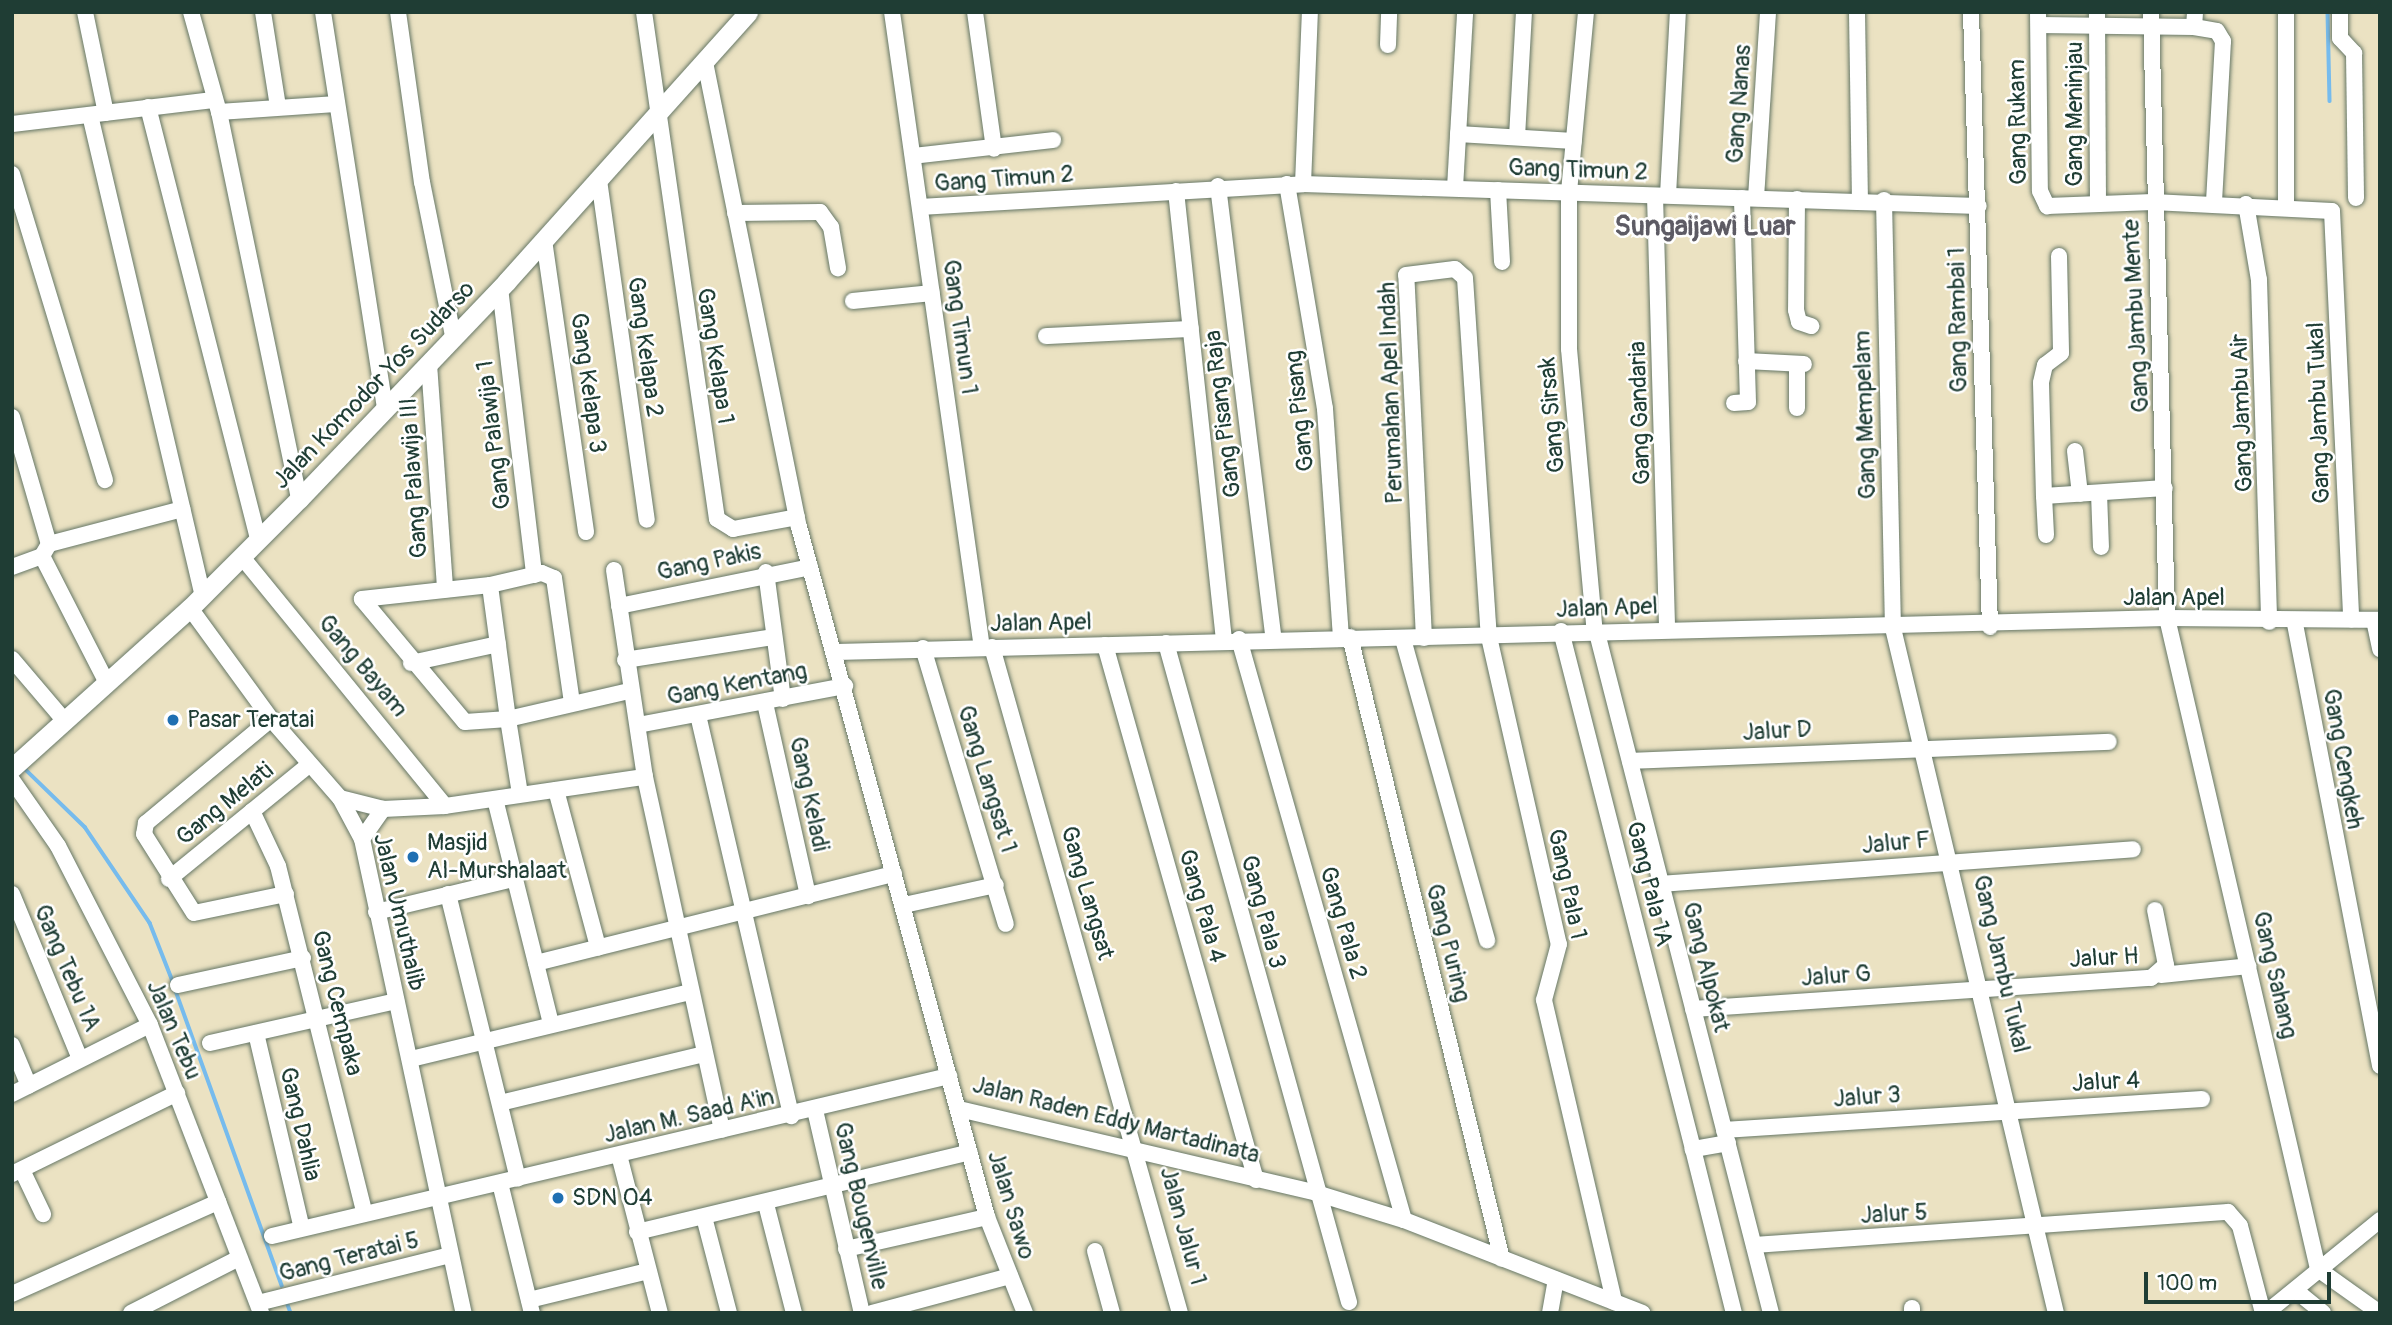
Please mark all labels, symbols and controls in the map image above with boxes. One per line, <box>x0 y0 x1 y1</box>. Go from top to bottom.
street label: Gang Meninjau <box>2061 41 2089 187</box>
street label: Gang Nanas <box>1720 43 1758 165</box>
street label: Gang Rukam <box>2003 59 2033 185</box>
street label: Gang Timun 2 <box>1508 153 1648 187</box>
street label: Gang Timun 2 <box>933 160 1075 198</box>
district label: Sungaijawi Luar <box>1614 210 1796 244</box>
street label: Gang Jambu Mente <box>2117 219 2155 413</box>
street label: Gang Rambai 1 <box>1942 247 1974 393</box>
street label: Gang Timun 1 <box>936 258 984 396</box>
street label: Jalan Komodor Yos Sudarso <box>267 275 481 495</box>
street label: Gang Kelapa 2 <box>621 275 669 419</box>
street label: Perumahan Apel Indah <box>1373 281 1409 505</box>
street label: Gang Kelapa 1 <box>690 286 740 426</box>
street label: Gang Kelapa 3 <box>564 311 612 455</box>
street label: Gang Jambu Tukal <box>2301 322 2337 504</box>
street label: Gang Pisang Raja <box>1198 329 1248 499</box>
street label: Gang Mempelam <box>1848 330 1882 500</box>
street label: Gang Jambu Air <box>2225 333 2259 493</box>
street label: Gang Gandaria <box>1623 341 1657 485</box>
street label: Gang Pisang <box>1279 349 1321 473</box>
street label: Gang Sirsak <box>1533 356 1571 474</box>
street label: Gang Palawija 1 <box>471 359 517 511</box>
street label: Gang Palawija III <box>394 397 434 559</box>
street label: Gang Pakis <box>654 537 764 587</box>
street label: Jalan Apel <box>2123 584 2225 612</box>
street label: Jalan Apel <box>1556 592 1658 624</box>
street label: Jalan Apel <box>990 608 1092 638</box>
street label: Gang Bayam <box>312 609 414 723</box>
street label: Gang Kentang <box>664 656 810 712</box>
street label: Gang Cengkeh <box>2316 687 2370 831</box>
street label: Gang Langsat 1 <box>951 702 1023 856</box>
place label: Pasar Teratai <box>187 706 314 734</box>
marker: Pasar Teratai <box>165 712 181 728</box>
street label: Jalur D <box>1742 715 1812 747</box>
street label: Gang Keladi <box>783 734 835 854</box>
street label: Gang Melati <box>171 756 279 852</box>
street label: Gang Pala 1A <box>1620 819 1678 949</box>
street label: Gang Langsat <box>1054 823 1120 963</box>
street label: Gang Pala 1 <box>1541 826 1593 942</box>
street label: Jalur F <box>1861 826 1931 860</box>
place label: Masjid Al-Murshalaat <box>427 829 567 885</box>
street label: Jalan Umuthalib <box>367 830 431 994</box>
street label: Gang Pala 4 <box>1172 846 1232 966</box>
marker: Masjid Al-Murshalaat <box>405 849 421 865</box>
street label: Gang Pala 3 <box>1234 852 1292 972</box>
street label: Gang Pala 2 <box>1313 863 1373 983</box>
street label: Gang Jambu Tukal <box>1967 872 2035 1056</box>
street label: Gang Puring <box>1419 881 1477 1005</box>
street label: Gang Alpokat <box>1676 899 1736 1035</box>
street label: Gang Tebu 1A <box>27 900 107 1036</box>
street label: Gang Sahang <box>2246 909 2304 1041</box>
street label: Gang Cempaka <box>305 927 369 1079</box>
street label: Jalur H <box>2069 942 2139 974</box>
street label: Jalur G <box>1800 959 1872 993</box>
street label: Jalan Tebu <box>140 976 208 1084</box>
street label: Gang Dahlia <box>273 1064 327 1184</box>
street label: Jalur 4 <box>2071 1066 2141 1098</box>
street label: Jalan Raden Eddy Martadinata <box>970 1070 1262 1170</box>
street label: Jalur 3 <box>1832 1080 1902 1114</box>
street label: Jalan M. Saad A'in <box>601 1082 777 1150</box>
street label: Gang Bougenville <box>828 1119 894 1293</box>
street label: Jalan Sawo <box>981 1147 1041 1263</box>
street label: Jalan Jalur 1 <box>1153 1164 1213 1288</box>
place label: SDN 04 <box>572 1184 653 1212</box>
marker: SDN 04 <box>550 1190 566 1206</box>
street label: Jalur 5 <box>1860 1198 1928 1230</box>
street label: Gang Teratai 5 <box>276 1226 422 1288</box>
scale bar <box>2147 1258 2334 1302</box>
text: 100 m <box>2157 1270 2217 1297</box>

